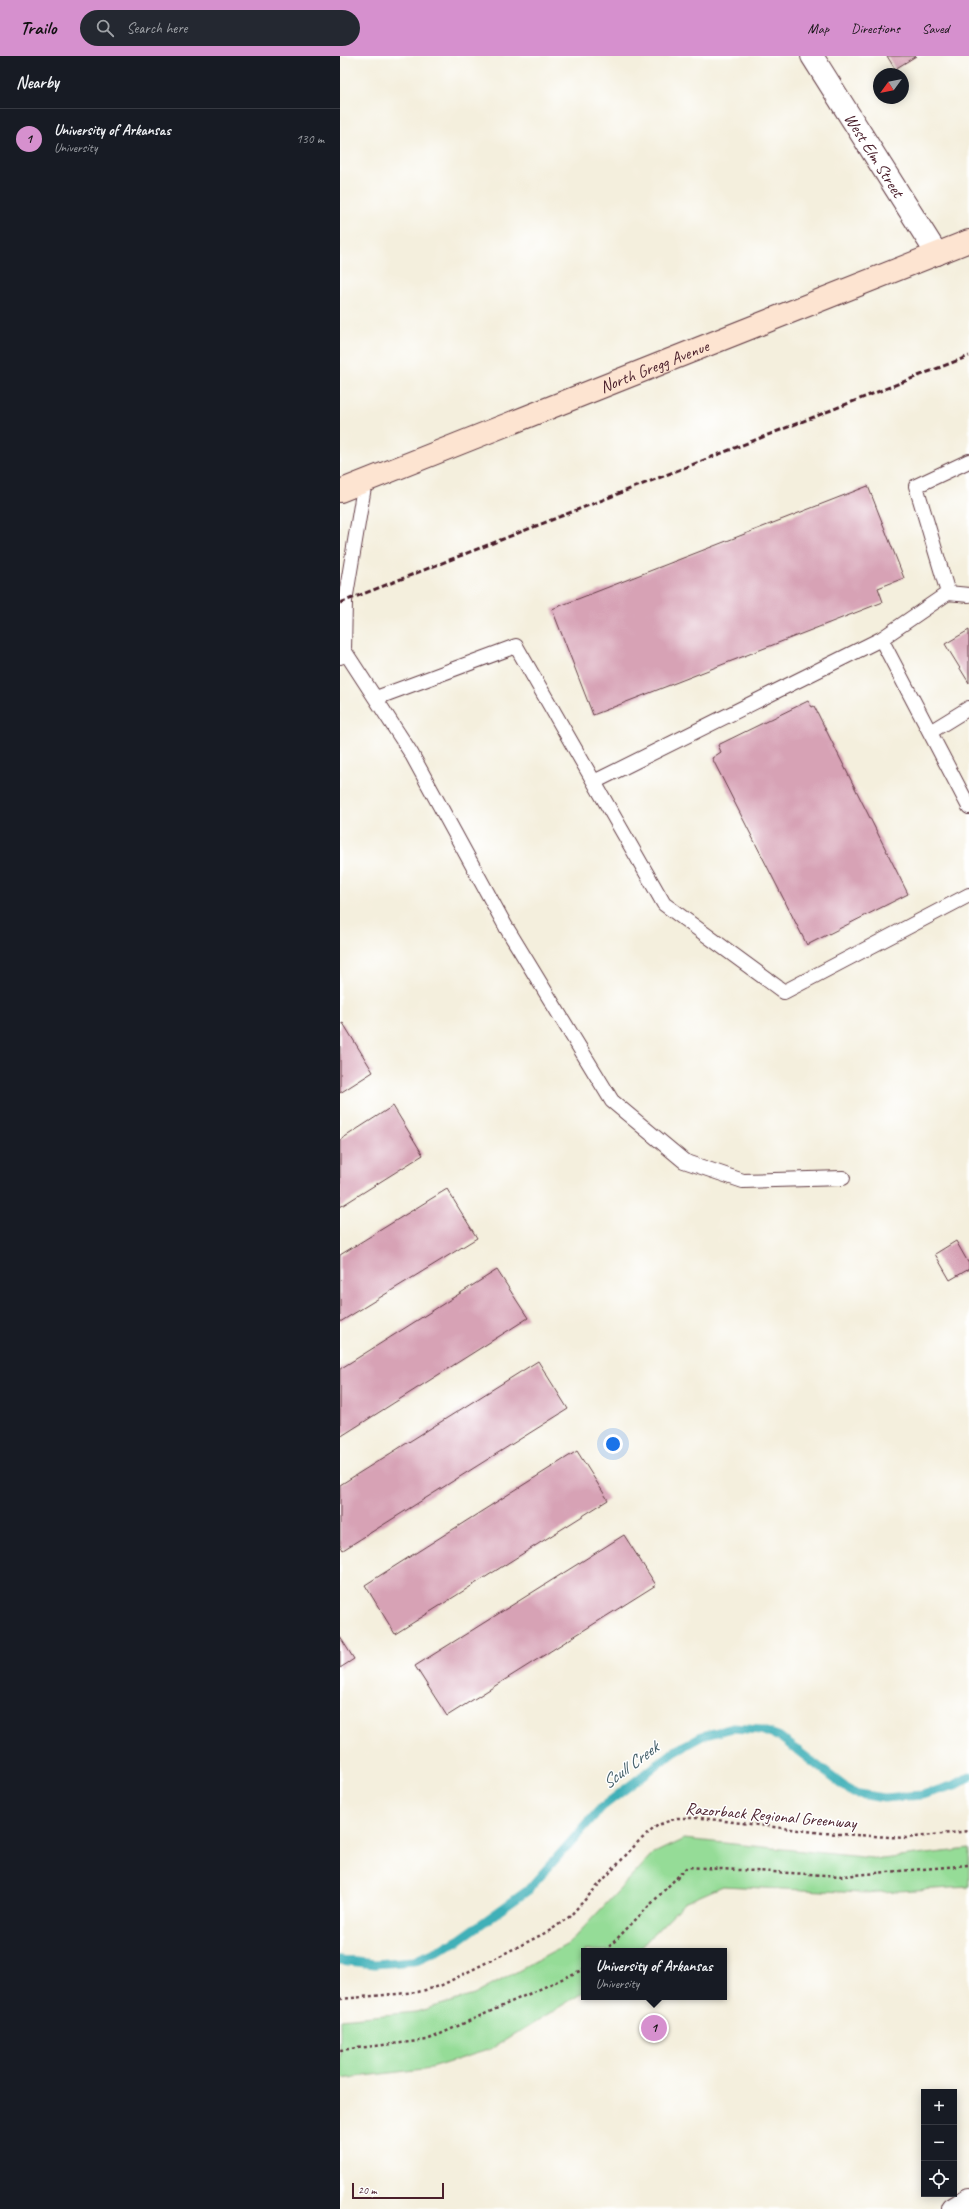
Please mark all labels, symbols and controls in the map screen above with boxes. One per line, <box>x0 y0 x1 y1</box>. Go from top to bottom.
search box <box>80 10 360 46</box>
text: Trailo <box>20 16 56 40</box>
icon: search <box>94 17 116 39</box>
text: Search here <box>126 19 188 38</box>
text: Map <box>808 20 829 37</box>
text: Directions <box>851 20 900 37</box>
text: Saved <box>922 20 949 37</box>
north arrow <box>873 68 909 104</box>
text: Nearby <box>16 72 59 93</box>
street label: West Elm Street <box>840 109 910 203</box>
text: University of Arkansas <box>54 121 170 140</box>
text: 1 <box>26 131 32 147</box>
text: 130 m <box>296 131 324 147</box>
text: University <box>54 140 97 156</box>
street label: North Gregg Avenue <box>597 335 713 398</box>
your location <box>603 1434 623 1454</box>
water label: Scull Creek <box>597 1735 665 1793</box>
street label: Razorback Regional Greenway <box>685 1798 858 1834</box>
popup <box>581 1948 727 2000</box>
text: University of Arkansas <box>596 1957 712 1976</box>
text: University <box>596 1976 639 1992</box>
pin: 1 <box>641 2013 667 2043</box>
map controls <box>921 2089 957 2197</box>
button: + <box>921 2089 957 2125</box>
button: − <box>921 2125 957 2161</box>
button: locate <box>921 2161 957 2197</box>
scale bar <box>352 2181 444 2200</box>
text: 20 m <box>358 2183 377 2197</box>

